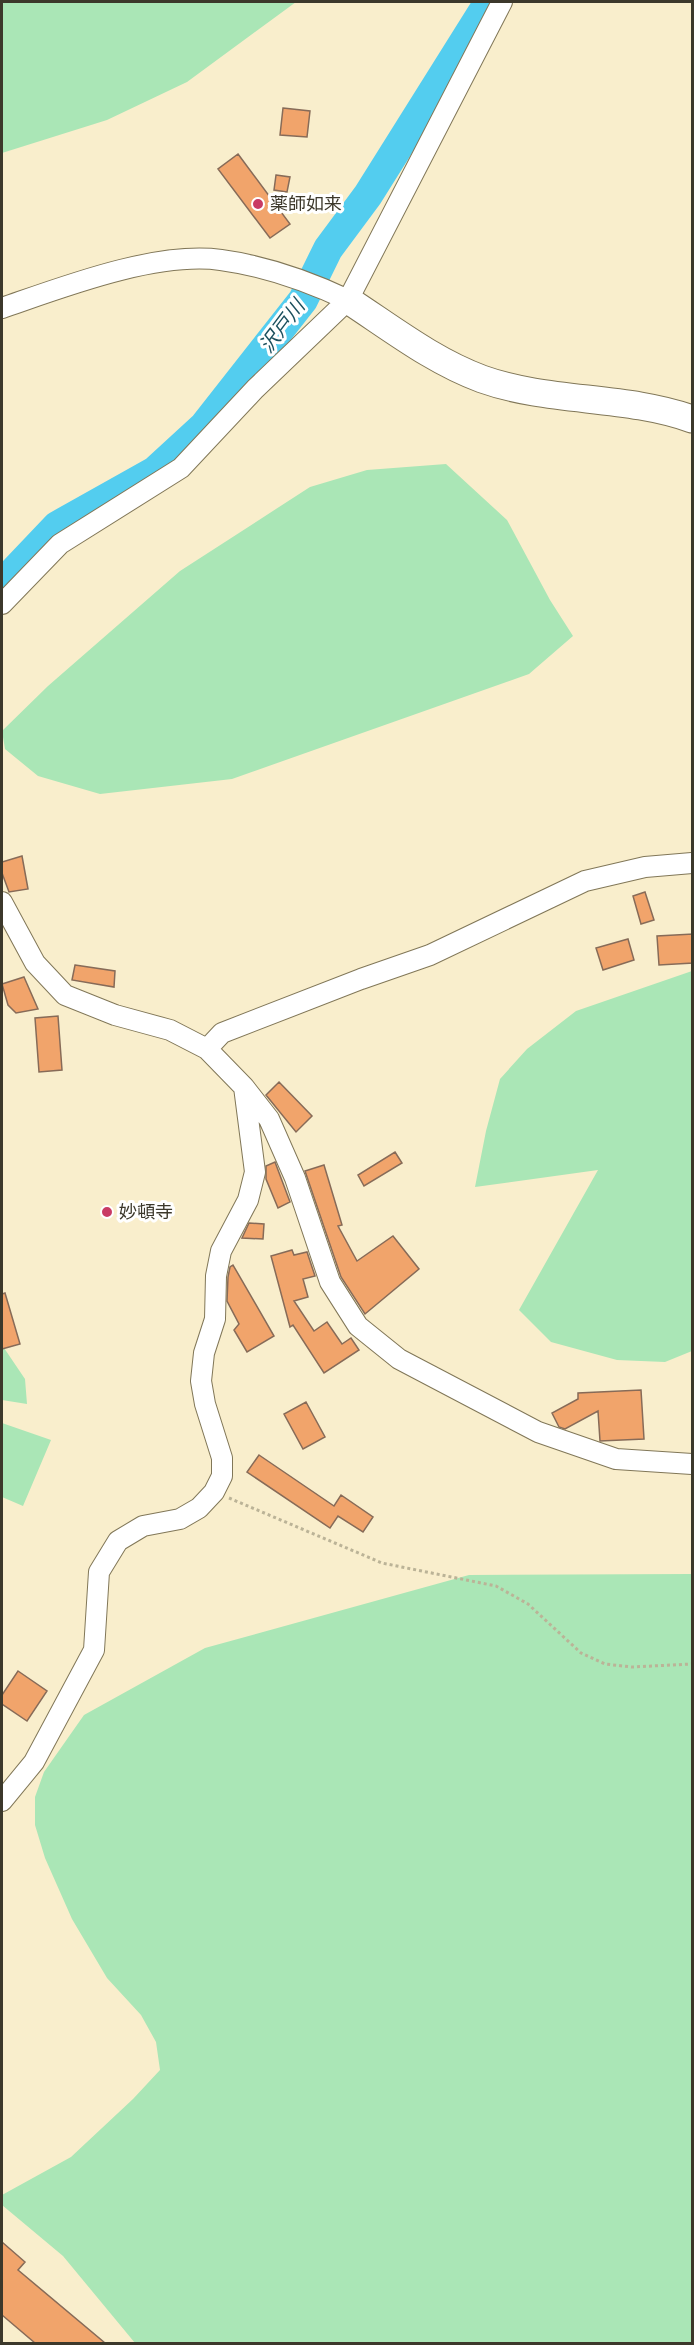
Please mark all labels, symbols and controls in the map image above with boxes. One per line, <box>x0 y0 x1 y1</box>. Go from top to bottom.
place label: 薬師如来 <box>270 192 342 216</box>
marker: 薬師如来 <box>251 197 265 211</box>
water label: 沢戸川 <box>254 293 312 358</box>
place label: 妙頓寺 <box>119 1200 173 1224</box>
marker: 妙頓寺 <box>100 1205 114 1219</box>

